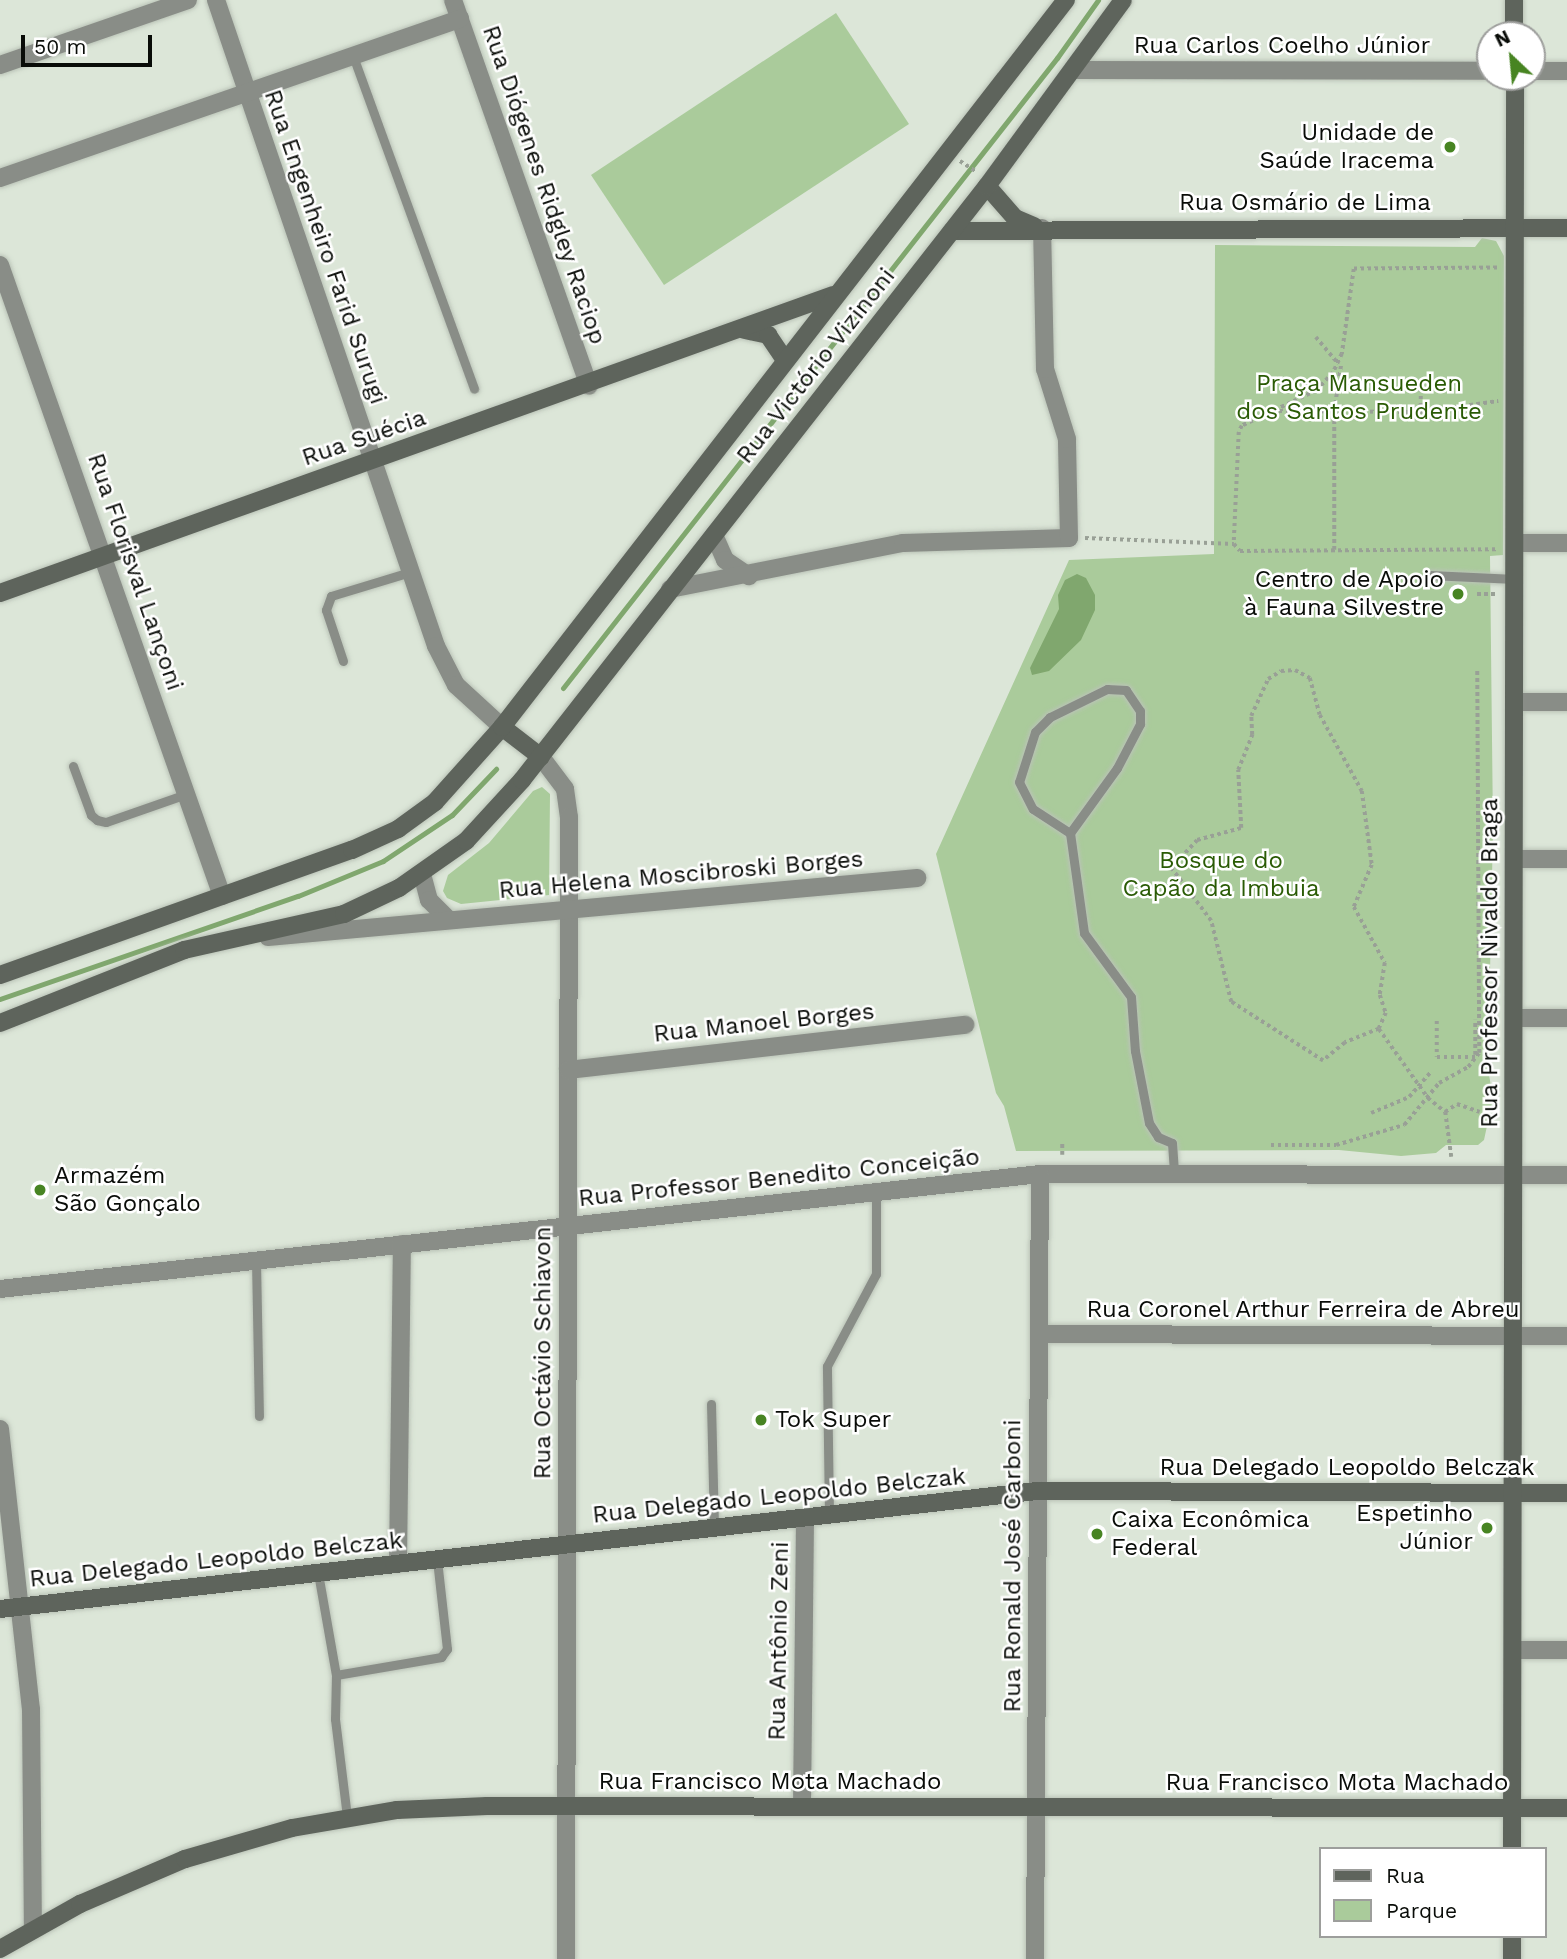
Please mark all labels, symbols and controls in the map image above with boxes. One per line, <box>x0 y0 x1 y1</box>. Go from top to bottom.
scale bar <box>24 21 156 65</box>
street label: Rua Diógenes Ridgley Raciop <box>476 21 612 349</box>
north arrow <box>1476 21 1546 91</box>
text: N <box>1491 25 1514 52</box>
street label: Rua Carlos Coelho Júnior <box>1133 32 1431 60</box>
text: 50 m <box>34 34 86 59</box>
street label: Rua Engenheiro Farid Surugi <box>257 86 393 408</box>
place label: Unidade de Saúde Iracema <box>1260 119 1434 175</box>
marker: Unidade de Saúde Iracema <box>1440 137 1460 157</box>
street label: Rua Osmário de Lima <box>1179 189 1431 217</box>
street label: Rua Victório Vizinoni <box>730 262 902 470</box>
park label: Praça Mansueden dos Santos Prudente <box>1236 370 1482 426</box>
street label: Rua Suécia <box>298 403 430 473</box>
street label: Rua Florisval Lançoni <box>81 449 189 695</box>
place label: Centro de Apoio à Fauna Silvestre <box>1243 566 1444 622</box>
marker: Centro de Apoio à Fauna Silvestre <box>1450 586 1466 602</box>
street label: Rua Professor Nivaldo Braga <box>1476 798 1504 1128</box>
street label: Rua Helena Moscibroski Borges <box>497 845 865 905</box>
park label: Bosque do Capão da Imbuia <box>1122 847 1320 903</box>
street label: Rua Manoel Borges <box>651 997 877 1049</box>
street label: Rua Professor Benedito Conceição <box>576 1143 982 1213</box>
place label: Armazém São Gonçalo <box>54 1162 201 1218</box>
marker: Armazém São Gonçalo <box>32 1182 48 1198</box>
street label: Rua Octávio Schiavon <box>529 1226 557 1480</box>
street label: Rua Coronel Arthur Ferreira de Abreu <box>1084 1296 1522 1324</box>
place label: Tok Super <box>775 1406 892 1434</box>
marker: Tok Super <box>753 1412 769 1428</box>
street label: Rua Ronald José Carboni <box>999 1419 1027 1713</box>
street label: Rua Delegado Leopoldo Belczak <box>1159 1454 1535 1482</box>
street label: Rua Delegado Leopoldo Belczak <box>591 1462 967 1530</box>
place label: Espetinho Júnior <box>1356 1500 1473 1556</box>
place label: Caixa Econômica Federal <box>1111 1506 1310 1562</box>
marker: Espetinho Júnior <box>1479 1520 1495 1536</box>
street label: Rua Delegado Leopoldo Belczak <box>28 1526 404 1594</box>
marker: Caixa Econômica Federal <box>1089 1526 1105 1542</box>
street label: Rua Antônio Zeni <box>763 1540 795 1742</box>
street label: Rua Francisco Mota Machado <box>598 1768 942 1796</box>
street label: Rua Francisco Mota Machado <box>1165 1769 1509 1797</box>
legend <box>1318 1847 1546 1938</box>
text: Rua <box>1386 1863 1425 1888</box>
text: Parque <box>1386 1898 1457 1923</box>

